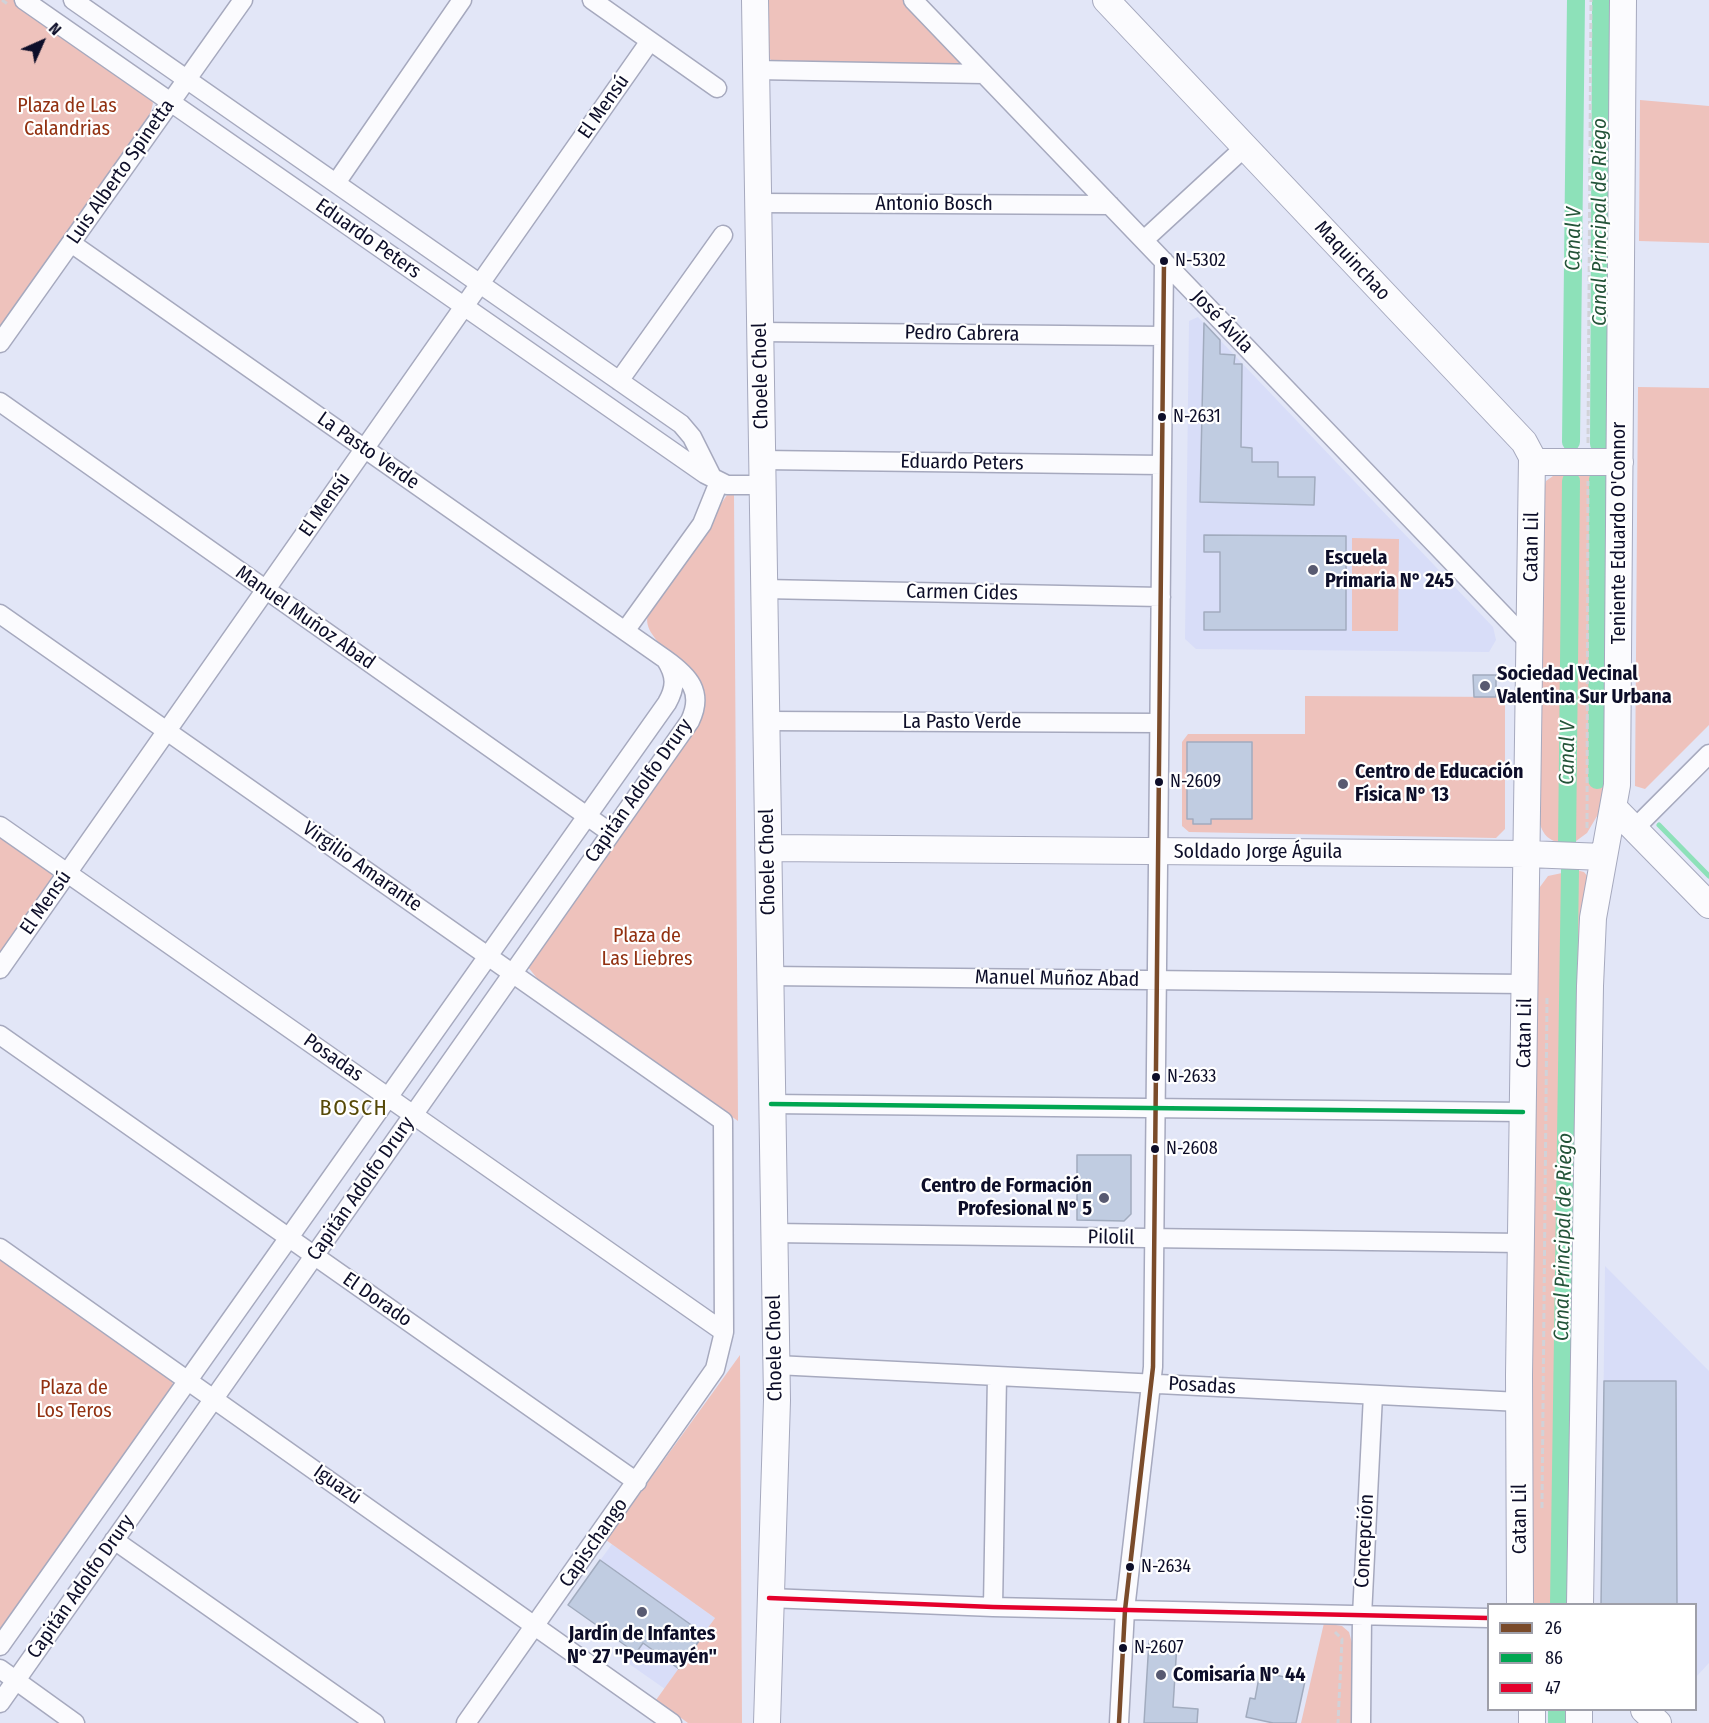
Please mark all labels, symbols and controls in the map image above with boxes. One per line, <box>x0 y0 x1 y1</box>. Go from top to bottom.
north arrow <box>12 12 72 72</box>
text: N <box>45 19 65 39</box>
street label: El Mensú <box>573 70 635 144</box>
park label: Plaza de Las Calandrias <box>17 94 117 141</box>
street label: Luis Alberto Spinetta <box>62 95 180 249</box>
water label: Canal Principal de Riego <box>1587 118 1613 326</box>
street label: Antonio Bosch <box>875 192 993 216</box>
street label: Eduardo Peters <box>311 194 425 284</box>
water label: Canal V <box>1561 207 1587 271</box>
street label: Maquinchao <box>1309 216 1395 306</box>
place label: N-5302 <box>1175 250 1226 272</box>
marker: N-5302 <box>1158 255 1170 267</box>
street label: José Ávila <box>1186 285 1258 359</box>
street label: Pedro Cabrera <box>904 321 1020 347</box>
street label: Choele Choel <box>748 322 774 430</box>
place label: N-2631 <box>1173 406 1221 428</box>
street label: La Pasto Verde <box>312 407 424 495</box>
marker: N-2631 <box>1156 411 1168 423</box>
street label: Teniente Eduardo O'Connor <box>1607 422 1631 644</box>
street label: Eduardo Peters <box>900 450 1024 476</box>
street label: El Mensú <box>294 468 356 542</box>
street label: Catan Lil <box>1519 512 1545 582</box>
place label: Escuela Primaria N° 245 <box>1325 546 1454 593</box>
street label: Manuel Muñoz Abad <box>231 561 379 675</box>
marker: Escuela Primaria N° 245 <box>1306 563 1320 577</box>
street label: Carmen Cides <box>906 580 1018 606</box>
place label: Sociedad Vecinal Valentina Sur Urbana <box>1497 662 1672 709</box>
marker: Sociedad Vecinal Valentina Sur Urbana <box>1478 679 1492 693</box>
street label: La Pasto Verde <box>903 710 1021 734</box>
street label: Capitán Adolfo Drury <box>580 714 698 868</box>
water label: Canal V <box>1555 721 1581 785</box>
place label: Centro de Educación Física N° 13 <box>1355 760 1523 807</box>
place label: N-2609 <box>1170 771 1221 793</box>
marker: N-2609 <box>1153 776 1165 788</box>
marker: Centro de Educación Física N° 13 <box>1336 777 1350 791</box>
street label: Choele Choel <box>755 808 781 916</box>
street label: Virgilio Amarante <box>298 817 426 917</box>
street label: Soldado Jorge Águila <box>1174 840 1342 864</box>
street label: El Mensú <box>15 866 77 940</box>
park label: Plaza de Las Liebres <box>602 924 692 971</box>
street label: Manuel Muñoz Abad <box>975 966 1139 992</box>
street label: Catan Lil <box>1512 998 1538 1068</box>
street label: Posadas <box>298 1029 368 1087</box>
place label: N-2633 <box>1167 1066 1216 1088</box>
marker: N-2633 <box>1150 1071 1162 1083</box>
district label: BOSCH <box>320 1096 388 1122</box>
street label: Capitán Adolfo Drury <box>302 1112 420 1266</box>
water label: Canal Principal de Riego <box>1550 1133 1578 1341</box>
place label: N-2608 <box>1166 1138 1218 1160</box>
marker: N-2608 <box>1149 1143 1161 1155</box>
place label: Centro de Formación Profesional N° 5 <box>921 1174 1092 1221</box>
marker: Centro de Formación Profesional N° 5 <box>1097 1191 1111 1205</box>
street label: Pilolil <box>1087 1226 1135 1250</box>
street label: El Dorado <box>338 1268 416 1332</box>
street label: Choele Choel <box>762 1294 788 1402</box>
street label: Posadas <box>1168 1372 1236 1400</box>
park label: Plaza de Los Teros <box>36 1376 112 1423</box>
street label: Iguazú <box>308 1460 366 1510</box>
street label: Catan Lil <box>1508 1484 1532 1554</box>
street label: Concepción <box>1351 1493 1379 1589</box>
street label: Capischango <box>555 1494 633 1592</box>
street label: Capitán Adolfo Drury <box>22 1510 140 1664</box>
place label: N-2634 <box>1141 1556 1191 1578</box>
marker: N-2634 <box>1124 1561 1136 1573</box>
legend <box>1487 1603 1697 1711</box>
marker: Jardín de Infantes N° 27 "Peumayén" <box>635 1605 649 1619</box>
text: 26 <box>1545 1617 1562 1639</box>
place label: Jardín de Infantes N° 27 "Peumayén" <box>567 1622 717 1669</box>
place label: N-2607 <box>1134 1637 1184 1659</box>
marker: N-2607 <box>1117 1642 1129 1654</box>
text: 86 <box>1545 1647 1563 1669</box>
place label: Comisaría N° 44 <box>1173 1663 1305 1687</box>
marker: Comisaría N° 44 <box>1154 1668 1168 1682</box>
text: 47 <box>1545 1677 1561 1699</box>

